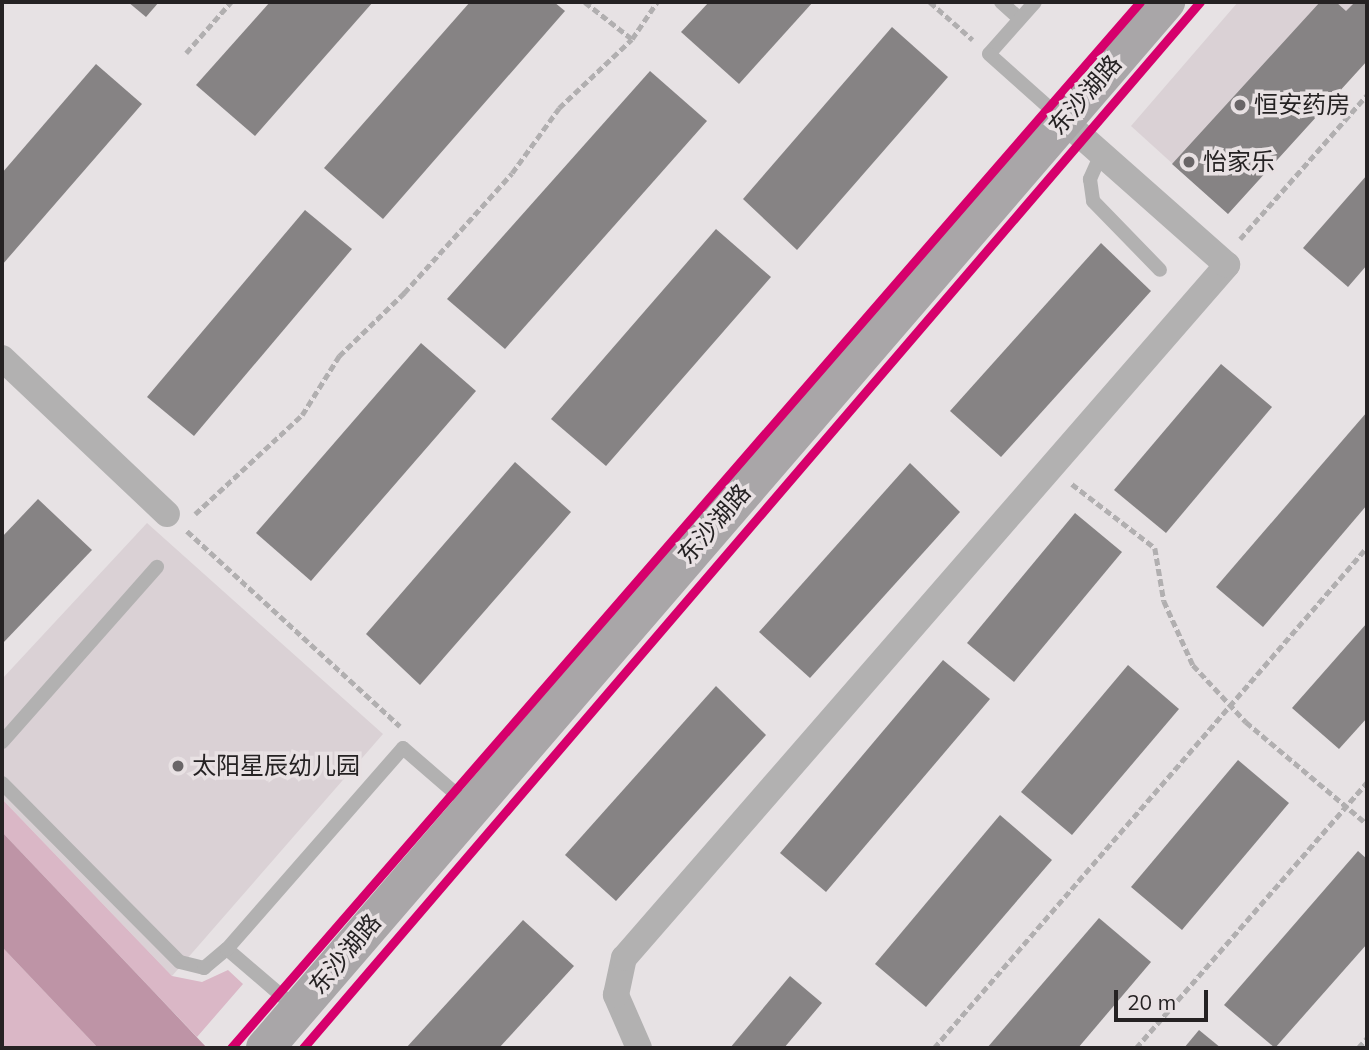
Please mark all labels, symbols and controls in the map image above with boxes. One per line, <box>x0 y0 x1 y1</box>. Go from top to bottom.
street label: 东沙湖路 <box>1043 49 1127 141</box>
place label: 恒安药房 <box>1254 91 1350 119</box>
marker: 恒安药房 <box>1232 97 1248 113</box>
place label: 怡家乐 <box>1203 148 1275 176</box>
marker: 怡家乐 <box>1181 154 1197 170</box>
street label: 东沙湖路 <box>672 478 756 570</box>
place label: 太阳星辰幼儿园 <box>192 752 360 780</box>
marker: 太阳星辰幼儿园 <box>170 758 186 774</box>
street label: 东沙湖路 <box>303 908 387 1000</box>
scale bar <box>1117 976 1212 1020</box>
text: 20 m <box>1127 989 1176 1015</box>

